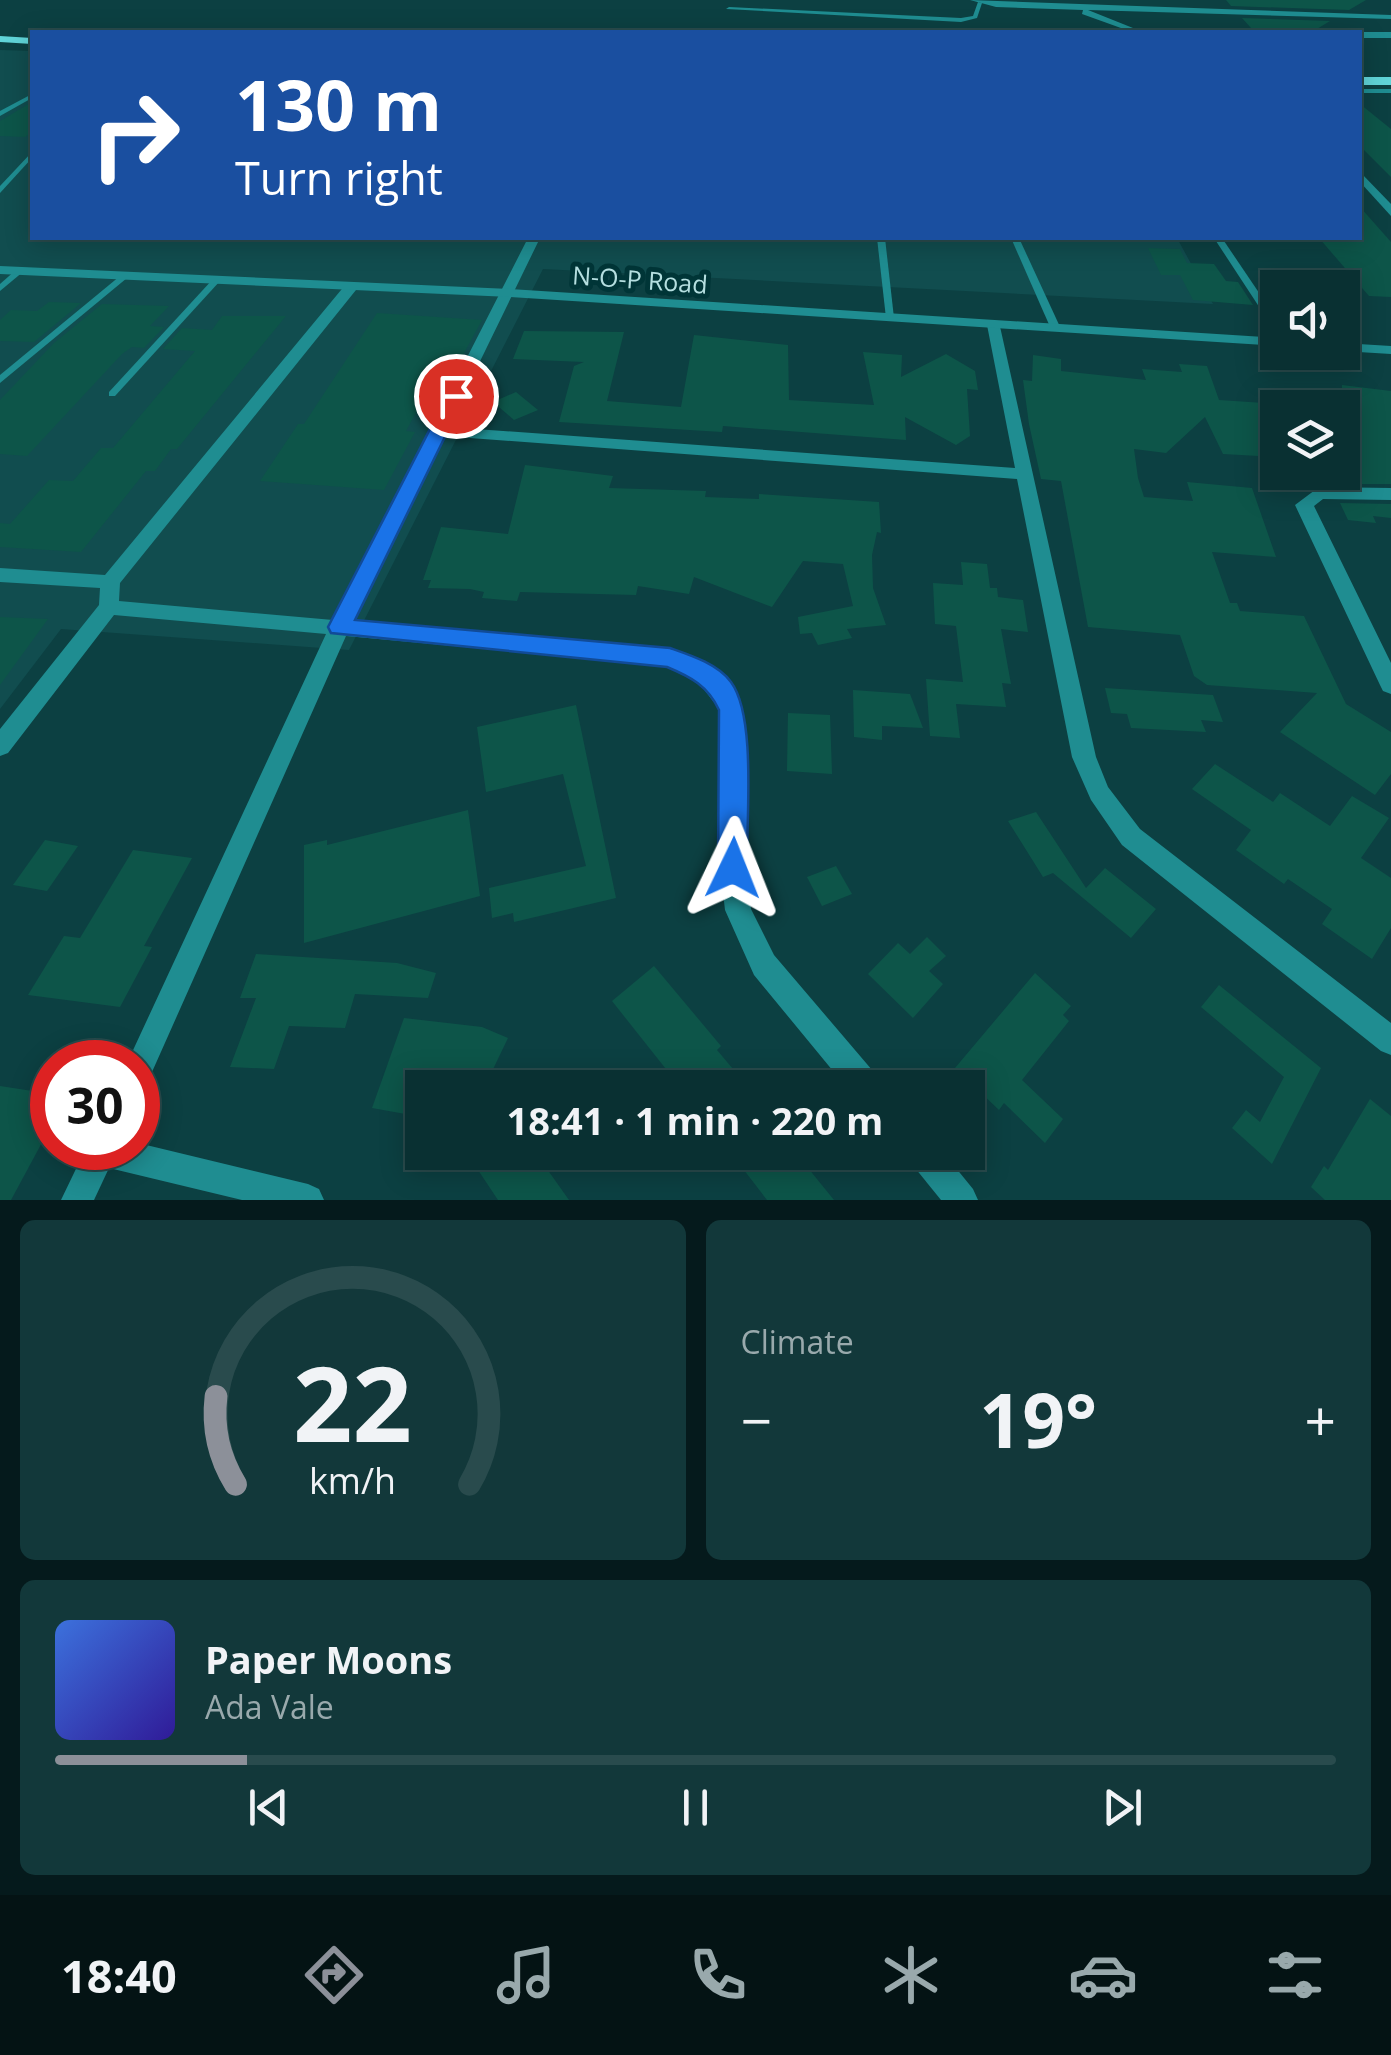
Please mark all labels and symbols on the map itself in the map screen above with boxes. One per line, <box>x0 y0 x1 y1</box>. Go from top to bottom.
street label: N-O-P Road <box>571 257 709 301</box>
pin <box>414 354 499 439</box>
position arrow <box>681 816 785 920</box>
speed limit sign: 30 <box>30 1040 160 1170</box>

